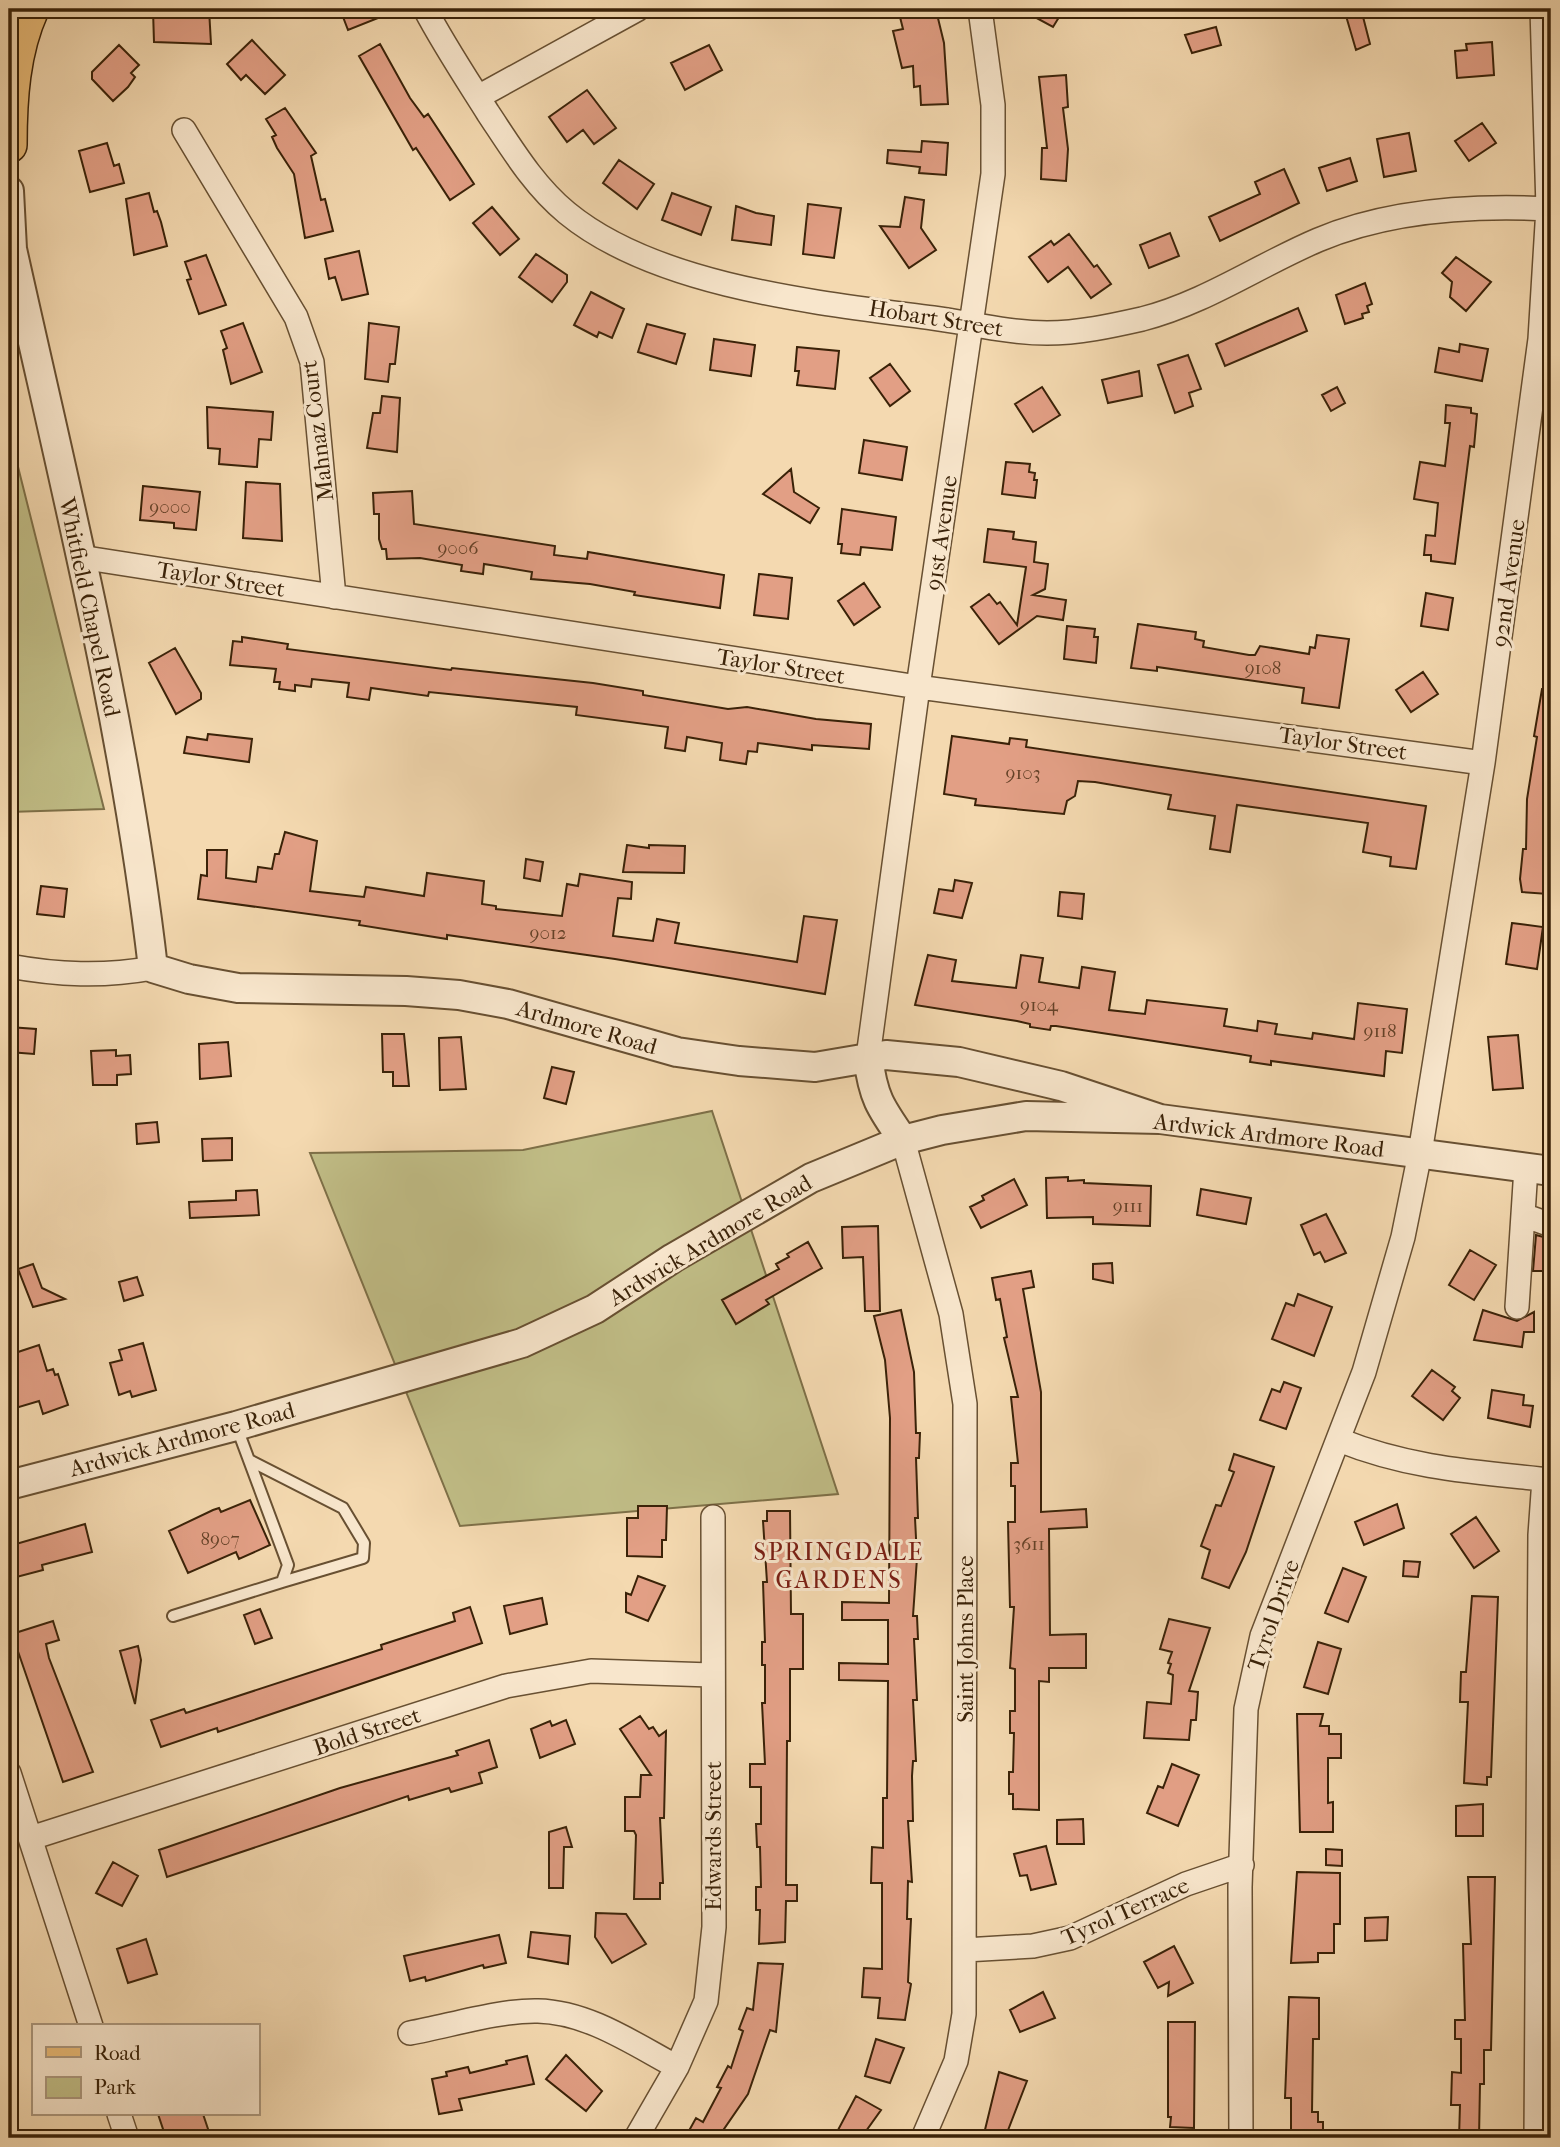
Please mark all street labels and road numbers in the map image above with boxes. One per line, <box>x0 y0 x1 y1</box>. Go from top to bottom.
street label: Hobart Street <box>867 295 1005 342</box>
street label: Mahnaz Court <box>295 359 340 503</box>
street label: 91st Avenue <box>920 474 963 592</box>
street label: Whitfield Chapel Road <box>53 494 126 720</box>
street label: 92nd Avenue <box>1486 517 1531 649</box>
street label: Taylor Street <box>155 556 287 603</box>
street label: Taylor Street <box>715 643 847 690</box>
street label: Taylor Street <box>1277 721 1409 766</box>
street label: Ardmore Road <box>513 994 661 1061</box>
street label: Ardwick Ardmore Road <box>1151 1108 1386 1163</box>
street label: Ardwick Ardmore Road <box>603 1169 817 1312</box>
street label: Ardwick Ardmore Road <box>66 1396 298 1483</box>
street label: Saint Johns Place <box>952 1555 979 1723</box>
street label: Tyrol Drive <box>1242 1556 1305 1674</box>
street label: Bold Street <box>310 1702 424 1761</box>
street label: Edwards Street <box>700 1761 727 1911</box>
street label: Tyrol Terrace <box>1057 1871 1193 1952</box>

